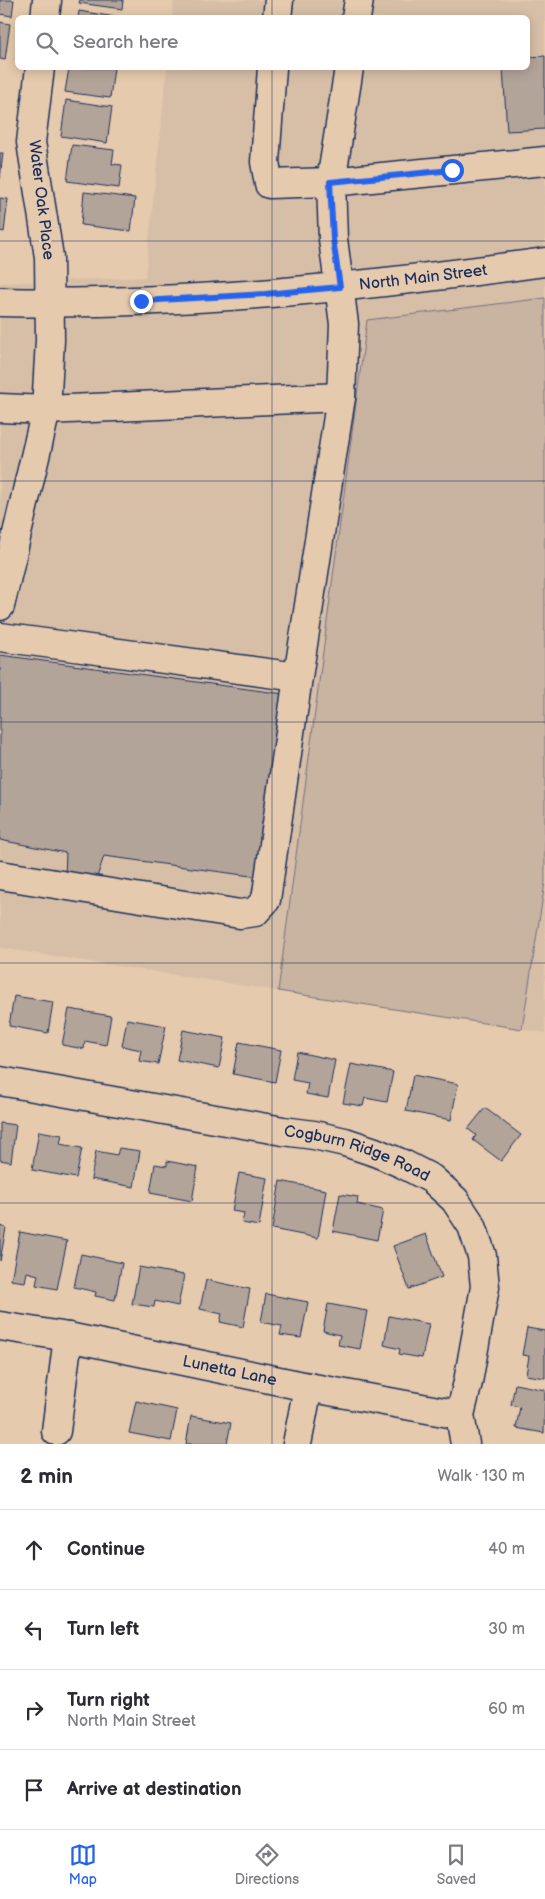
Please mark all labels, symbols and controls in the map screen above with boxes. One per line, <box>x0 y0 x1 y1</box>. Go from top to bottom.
search box <box>15 15 530 70</box>
icon: search <box>33 29 61 57</box>
text: Search here <box>73 31 178 54</box>
street label: Water Oak Place <box>24 139 58 261</box>
route start <box>441 159 464 182</box>
street label: North Main Street <box>358 260 488 294</box>
route end <box>130 290 153 313</box>
street label: Cogburn Ridge Road <box>283 1122 433 1186</box>
street label: Lunetta Lane <box>181 1352 279 1390</box>
text: 2 min <box>20 1464 73 1489</box>
text: Walk · 130 m <box>437 1467 525 1486</box>
icon: ahead <box>20 1536 48 1564</box>
text: Continue <box>67 1538 145 1561</box>
text: 40 m <box>488 1540 525 1559</box>
icon: left <box>20 1616 48 1644</box>
text: Turn left <box>67 1618 139 1641</box>
text: 30 m <box>488 1620 525 1639</box>
text: Turn right <box>67 1689 150 1712</box>
icon: right <box>20 1696 48 1724</box>
text: 60 m <box>488 1700 525 1719</box>
text: North Main Street <box>67 1712 196 1731</box>
icon: arrive <box>20 1776 48 1804</box>
text: Arrive at destination <box>67 1778 242 1801</box>
tab: Map <box>69 1841 97 1888</box>
tab: Directions <box>235 1841 299 1888</box>
tab: Saved <box>437 1841 476 1888</box>

